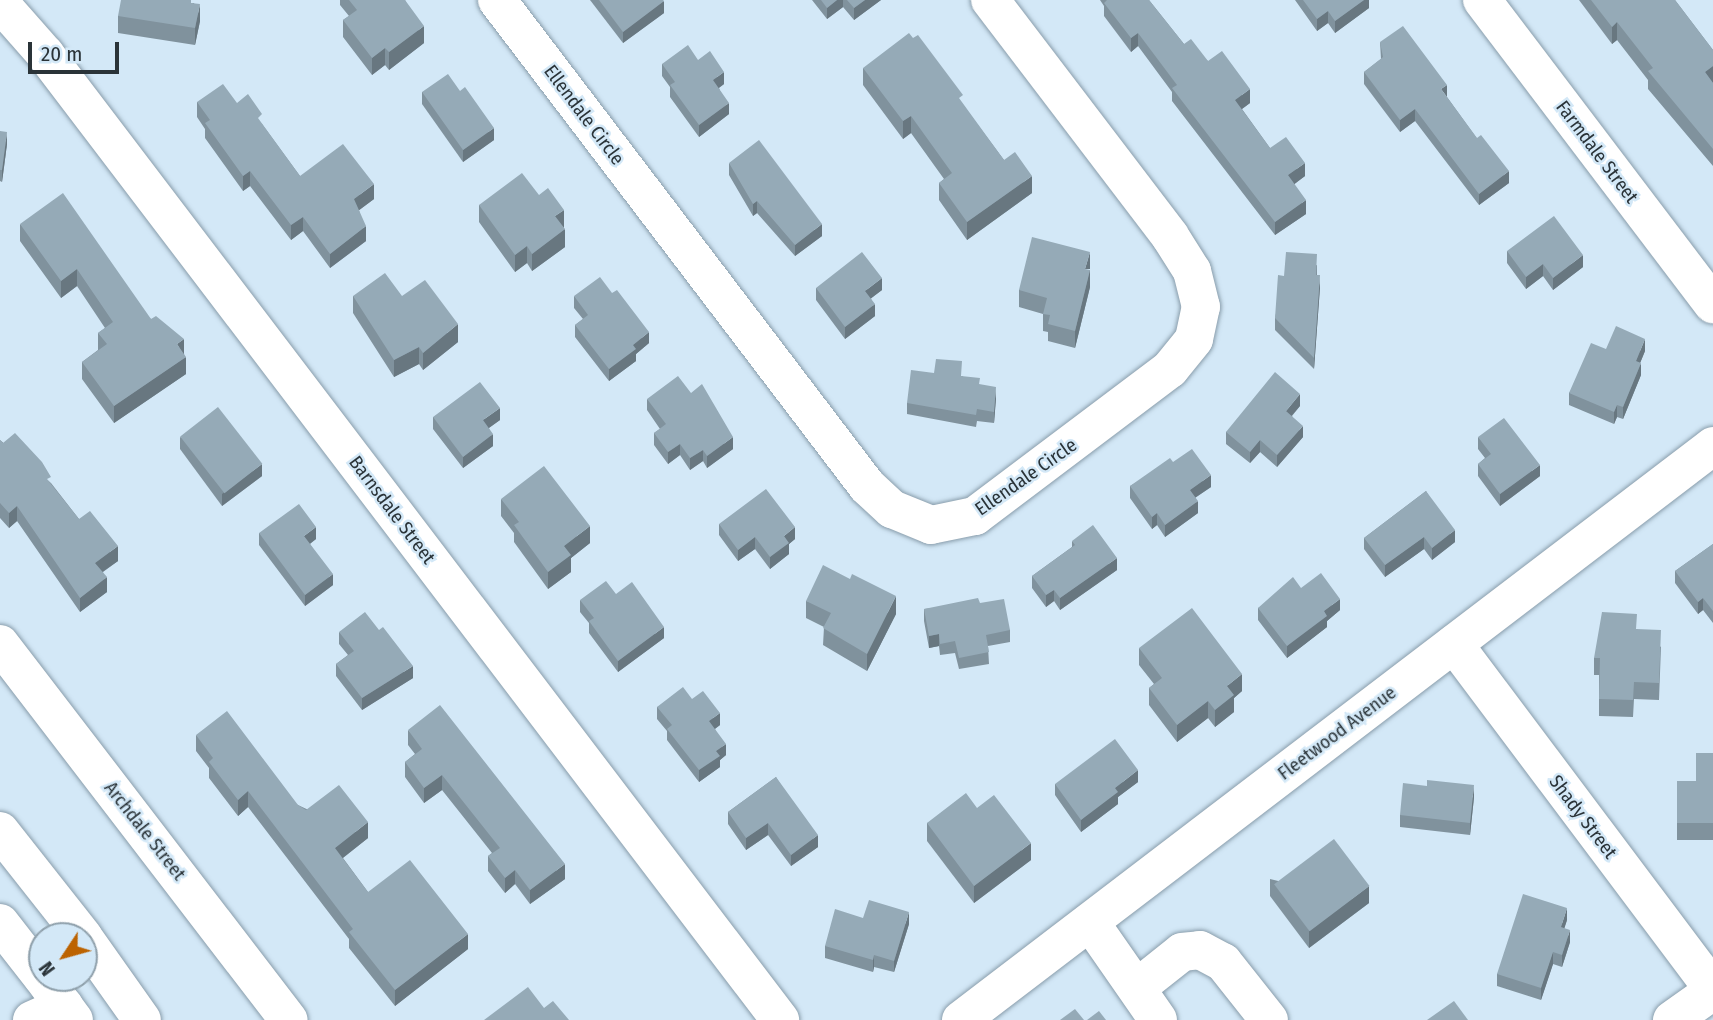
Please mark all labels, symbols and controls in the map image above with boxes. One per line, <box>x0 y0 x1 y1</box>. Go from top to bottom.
scale bar <box>32 28 122 72</box>
text: 20 m <box>41 41 82 67</box>
street label: Ellendale Circle <box>539 61 629 169</box>
street label: Farmdale Street <box>1551 96 1643 208</box>
street label: Ellendale Circle <box>971 433 1081 521</box>
street label: Barnsdale Street <box>344 452 440 568</box>
street label: Fleetwood Avenue <box>1273 681 1401 785</box>
street label: Shady Street <box>1544 771 1622 863</box>
street label: Archdale Street <box>99 777 191 885</box>
north arrow <box>28 922 98 992</box>
text: N <box>35 957 60 980</box>

